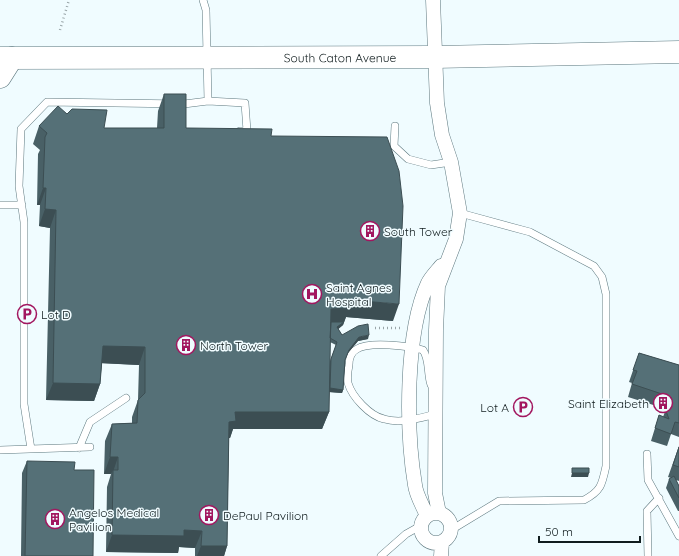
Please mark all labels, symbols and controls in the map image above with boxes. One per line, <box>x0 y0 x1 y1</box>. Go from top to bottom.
street label: South Caton Avenue <box>284 50 397 65</box>
building icon: South Tower <box>359 220 381 242</box>
place label: South Tower <box>384 224 453 239</box>
place label: Saint Agnes Hospital <box>326 280 392 309</box>
hospital icon: Saint Agnes Hospital <box>301 283 323 305</box>
parking icon: Lot D <box>16 303 38 325</box>
place label: Lot D <box>41 307 71 322</box>
building icon: North Tower <box>175 334 197 356</box>
place label: North Tower <box>200 338 269 353</box>
building icon: Saint Elizabeth <box>652 392 674 414</box>
parking icon: Lot A <box>512 396 534 418</box>
place label: Saint Elizabeth <box>568 396 649 411</box>
place label: Lot A <box>480 400 509 415</box>
building icon: DePaul Pavilion <box>198 504 220 526</box>
place label: Angelos Medical Pavilion <box>69 505 159 534</box>
building icon: Angelos Medical Pavilion <box>44 508 66 530</box>
place label: DePaul Pavilion <box>223 508 308 523</box>
scale bar <box>539 518 640 544</box>
text: 50 m <box>545 524 573 539</box>

